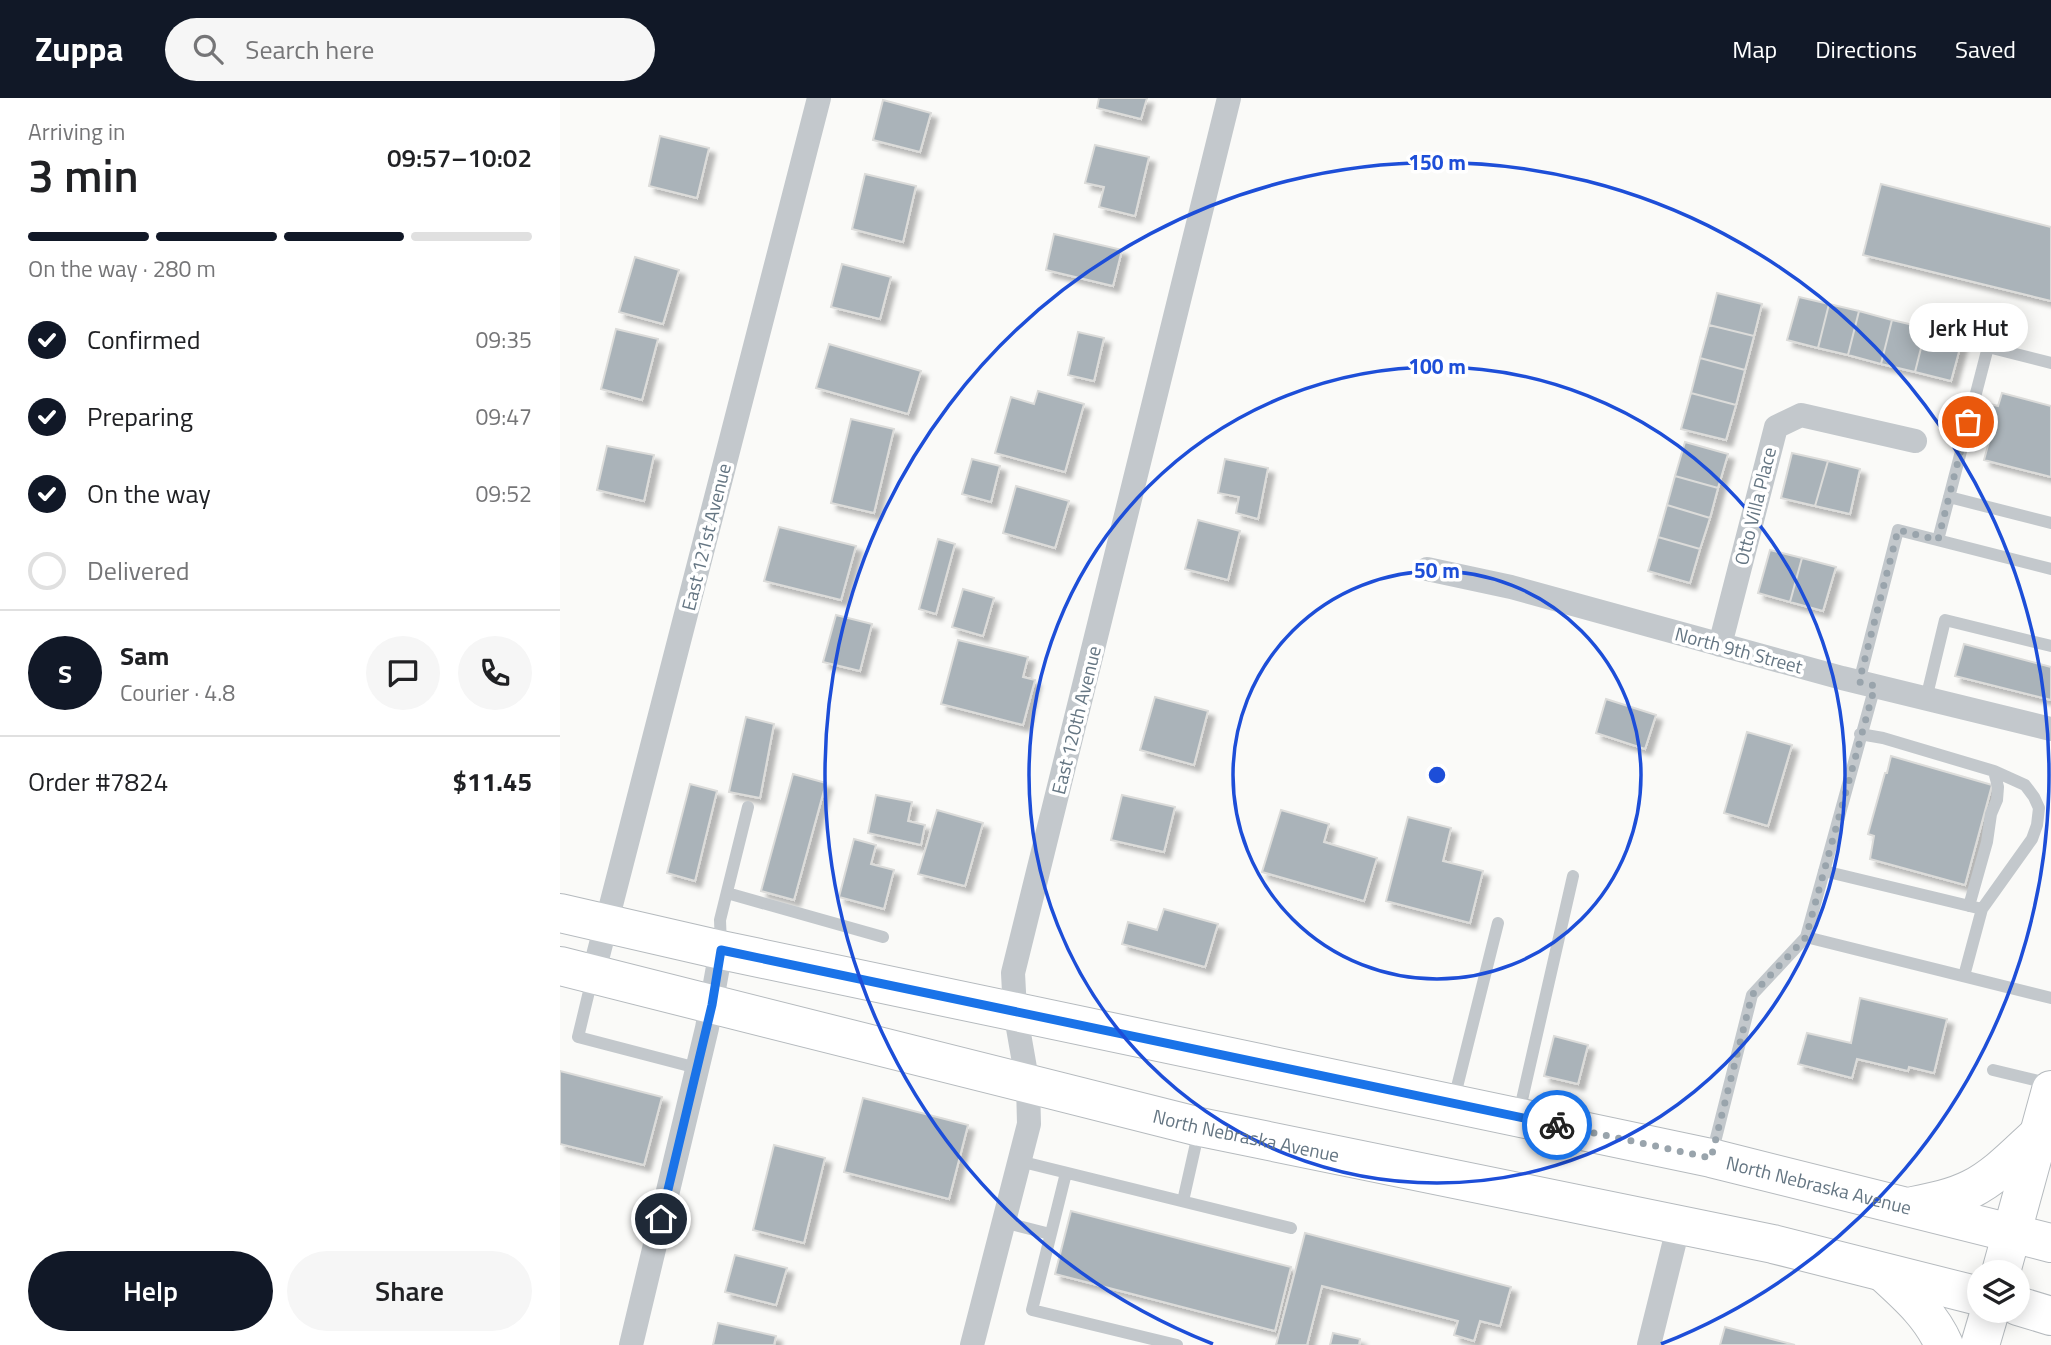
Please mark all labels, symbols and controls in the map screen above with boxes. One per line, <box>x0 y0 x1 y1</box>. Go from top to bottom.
search box <box>165 18 655 81</box>
text: Zuppa <box>35 24 123 74</box>
icon: search <box>189 30 227 68</box>
text: Search here <box>245 30 374 69</box>
text: Map <box>1732 31 1777 67</box>
text: Directions <box>1815 31 1917 67</box>
text: Saved <box>1955 31 2016 67</box>
text: Arriving in <box>28 114 125 149</box>
text: 09:57–10:02 <box>387 138 532 177</box>
text: 3 min <box>28 140 139 210</box>
text: 150 m <box>1408 146 1466 178</box>
text: On the way · 280 m <box>28 251 216 286</box>
callout: Jerk Hut <box>1908 303 2028 352</box>
text: Jerk Hut <box>1929 310 2008 345</box>
text: Confirmed <box>87 320 201 359</box>
icon: check <box>28 321 66 359</box>
text: 09:35 <box>475 322 532 357</box>
text: 100 m <box>1408 350 1466 382</box>
pin <box>1938 392 1998 452</box>
text: Preparing <box>87 397 193 436</box>
icon: check <box>28 398 66 436</box>
text: 09:47 <box>475 399 532 434</box>
icon: bag <box>1949 403 1987 441</box>
street label: Otto Villa Place <box>1726 444 1783 568</box>
street label: East 121st Avenue <box>673 460 738 614</box>
text: On the way <box>87 474 211 513</box>
icon: check <box>28 475 66 513</box>
text: 09:52 <box>475 476 532 511</box>
text: Delivered <box>87 551 190 590</box>
text: 50 m <box>1414 554 1460 586</box>
street label: North 9th Street <box>1672 619 1807 681</box>
text: Sam <box>120 636 169 675</box>
button: chat <box>366 636 440 710</box>
button: phone <box>458 636 532 710</box>
street label: East 120th Avenue <box>1043 643 1108 797</box>
text: S <box>58 654 72 693</box>
text: Courier · 4.8 <box>120 675 235 710</box>
text: Order #7824 <box>28 762 168 801</box>
text: $11.45 <box>453 762 532 801</box>
centre of rings <box>1425 763 1449 787</box>
courier <box>1522 1090 1592 1160</box>
street label: North Nebraska Avenue <box>1150 1101 1342 1169</box>
icon: bike <box>1538 1106 1576 1144</box>
street label: North Nebraska Avenue <box>1723 1147 1915 1222</box>
pin <box>631 1189 691 1249</box>
icon: home <box>642 1200 680 1238</box>
button: Help <box>28 1251 273 1331</box>
button: Share <box>287 1251 532 1331</box>
map controls <box>1967 1260 2030 1323</box>
button: layers <box>1967 1260 2030 1323</box>

